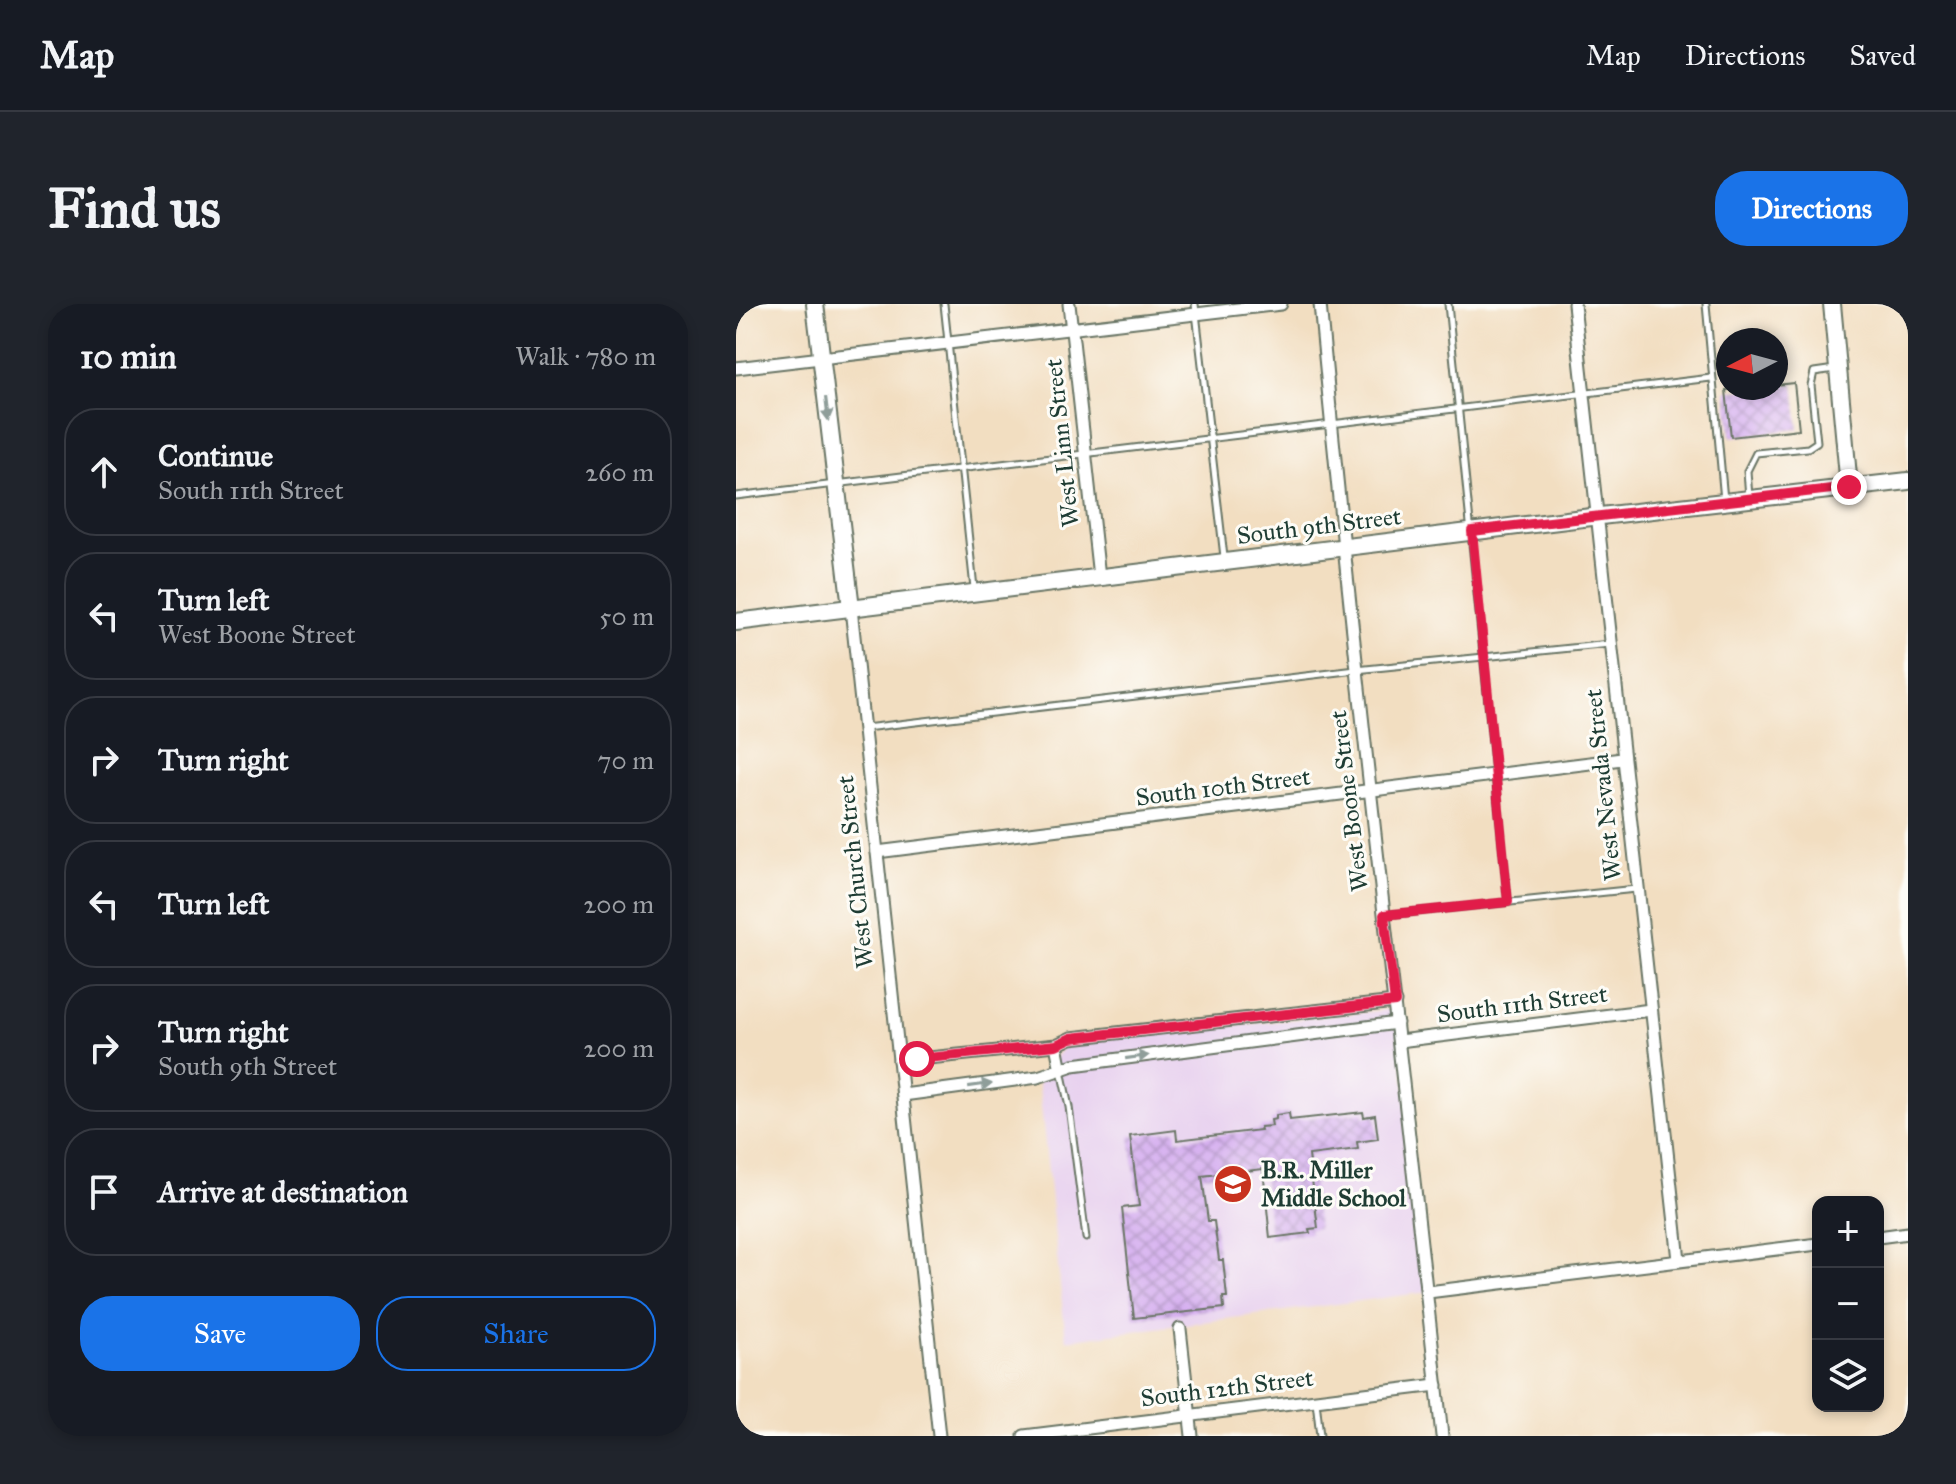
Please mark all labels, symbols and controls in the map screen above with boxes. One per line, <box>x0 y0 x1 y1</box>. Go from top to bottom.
text: Map <box>40 32 114 78</box>
text: Map <box>1586 38 1641 73</box>
text: Directions <box>1685 38 1806 73</box>
text: Saved <box>1850 38 1916 73</box>
button: Directions <box>1715 171 1908 246</box>
text: Find us <box>48 174 221 242</box>
north arrow <box>1716 328 1788 400</box>
text: 10 min <box>80 336 177 377</box>
text: Walk · 780 m <box>515 340 656 372</box>
street label: West Linn Street <box>1038 357 1086 529</box>
one-way arrow <box>821 397 834 422</box>
text: Continue <box>158 438 273 474</box>
icon: ahead <box>82 450 126 494</box>
text: 260 m <box>585 456 654 488</box>
route end <box>1831 469 1867 505</box>
text: South 11th Street <box>158 474 344 506</box>
street label: South 9th Street <box>1235 501 1403 551</box>
text: Turn left <box>158 582 269 618</box>
icon: left <box>82 594 126 638</box>
text: 50 m <box>599 600 654 632</box>
text: West Boone Street <box>158 618 356 650</box>
street label: West Nevada Street <box>1578 687 1628 882</box>
street label: West Boone Street <box>1323 708 1375 893</box>
icon: right <box>82 738 126 782</box>
text: Turn right <box>158 742 289 778</box>
text: 70 m <box>598 744 654 776</box>
street label: South 10th Street <box>1134 761 1313 813</box>
street label: West Church Street <box>830 774 880 970</box>
icon: left <box>82 882 126 926</box>
text: Turn left <box>158 886 269 922</box>
text: 200 m <box>583 888 654 920</box>
street label: South 11th Street <box>1435 979 1609 1029</box>
text: Turn right <box>158 1014 289 1050</box>
icon: right <box>82 1026 126 1070</box>
text: 200 m <box>583 1032 654 1064</box>
route start <box>899 1041 935 1077</box>
text: South 9th Street <box>158 1050 337 1082</box>
one-way arrow <box>1125 1050 1150 1063</box>
one-way arrow <box>968 1078 993 1091</box>
place label: B.R. Miller Middle School <box>1261 1155 1407 1213</box>
school or university icon: B.R. Miller Middle School <box>1212 1163 1254 1205</box>
icon: arrive <box>82 1170 126 1214</box>
text: Arrive at destination <box>158 1174 408 1210</box>
map controls <box>1812 1196 1884 1412</box>
button: + <box>1812 1196 1884 1268</box>
button: − <box>1812 1268 1884 1340</box>
button: Save <box>80 1296 360 1371</box>
button: Share <box>376 1296 656 1371</box>
button: layers <box>1812 1340 1884 1412</box>
street label: South 12th Street <box>1139 1362 1316 1413</box>

